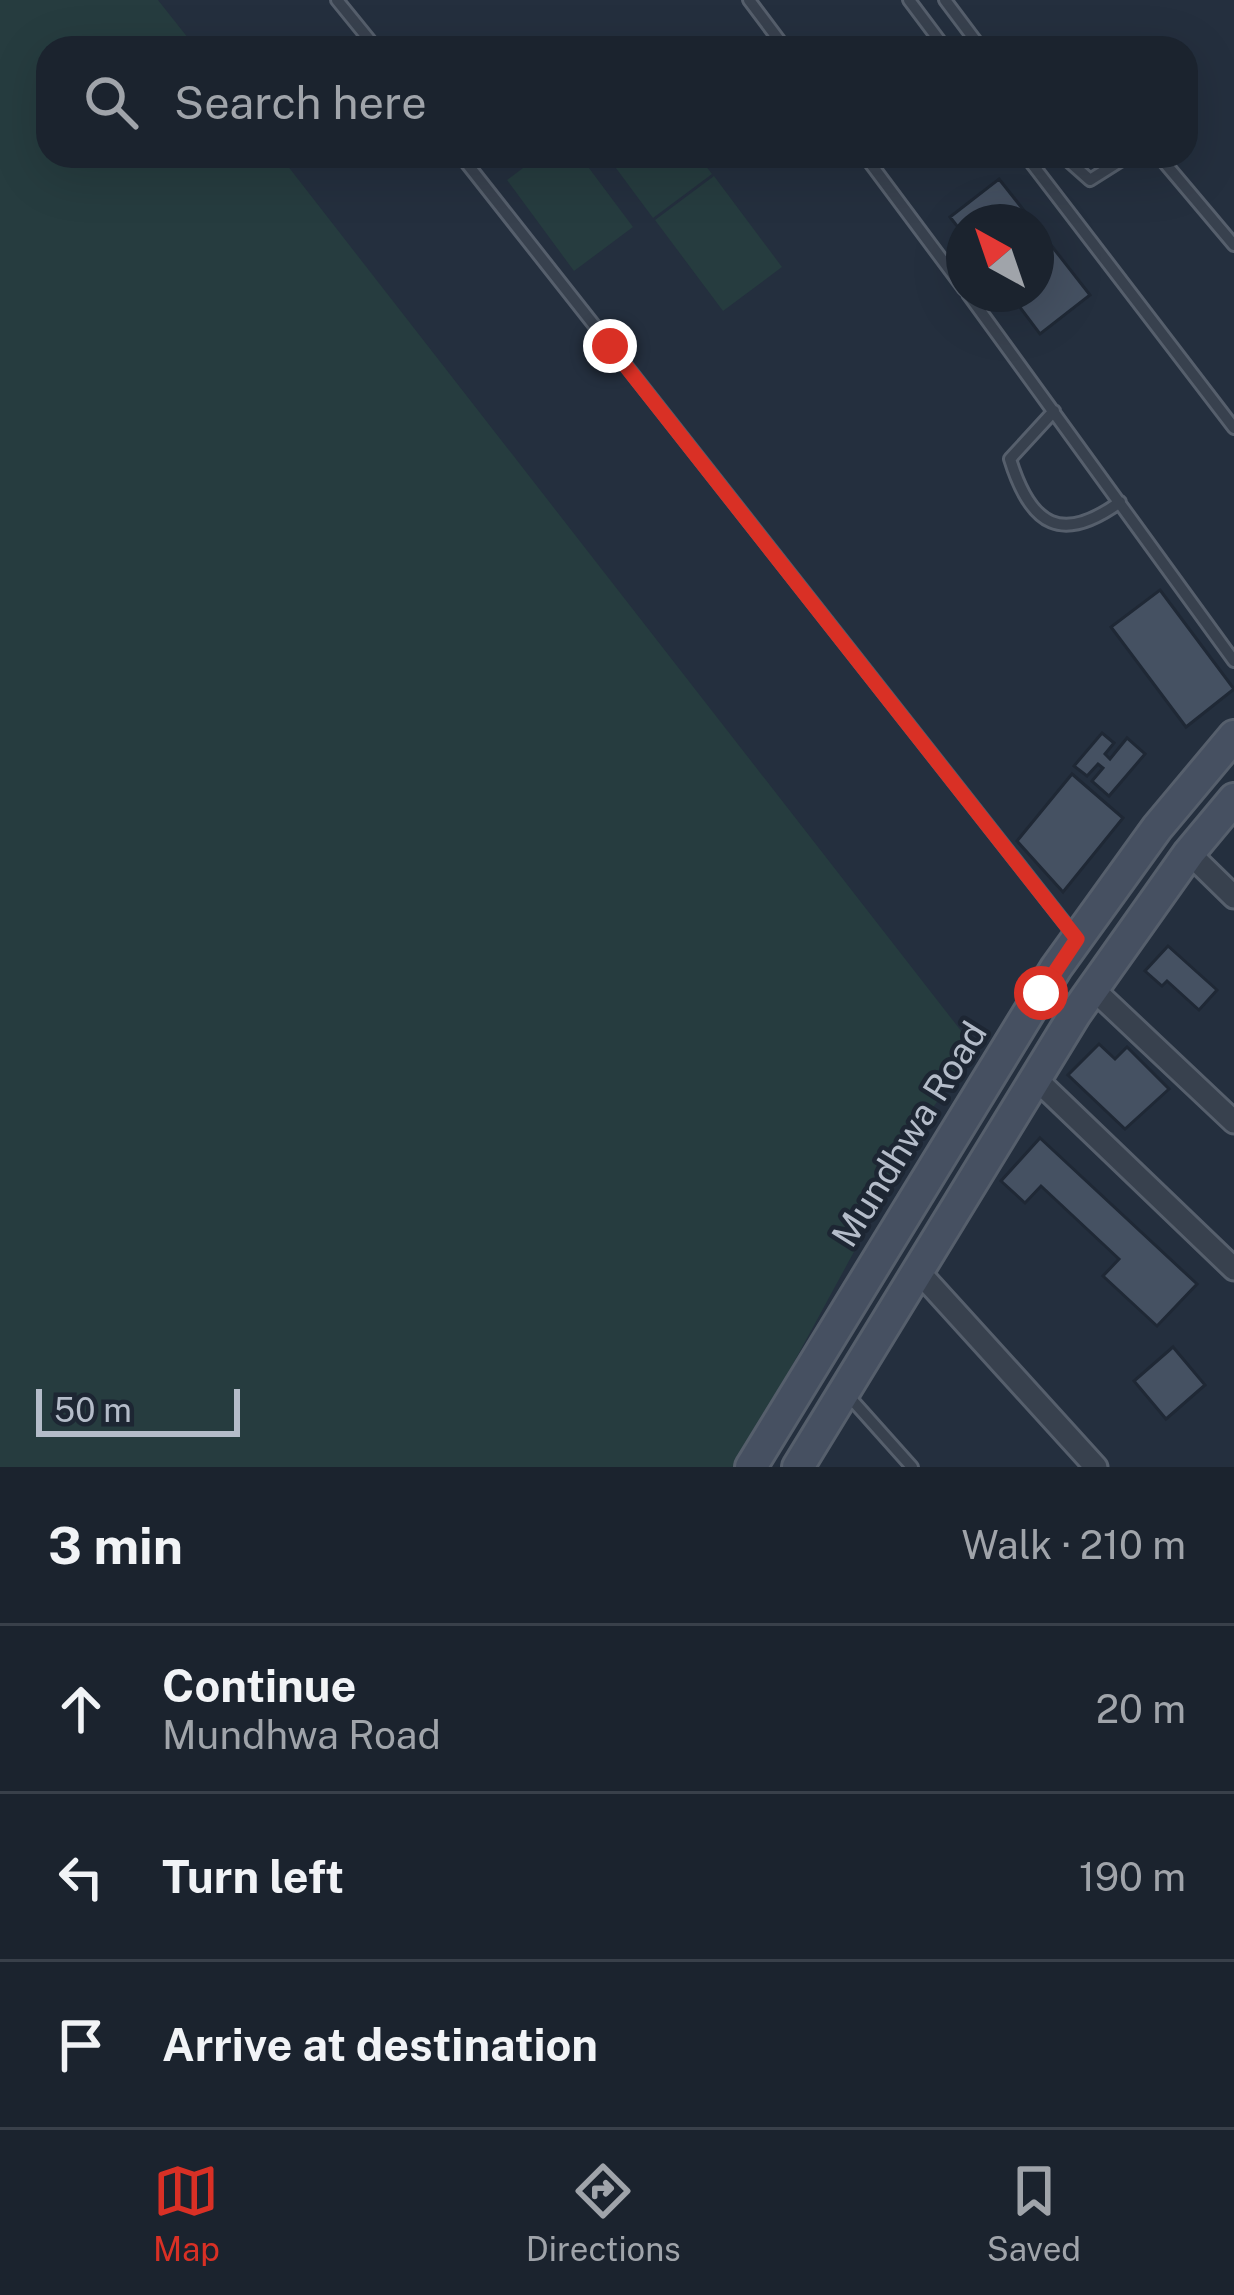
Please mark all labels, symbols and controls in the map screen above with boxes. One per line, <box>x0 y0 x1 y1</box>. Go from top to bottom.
search box <box>36 36 1198 168</box>
icon: search <box>78 69 144 135</box>
text: Search here <box>174 76 427 129</box>
north arrow <box>946 204 1054 312</box>
route end <box>583 319 637 373</box>
route start <box>1014 966 1068 1020</box>
street label: Mundhwa Road <box>823 1014 995 1254</box>
scale bar <box>36 1383 240 1436</box>
text: 50 m <box>54 1391 132 1429</box>
text: 3 min <box>48 1516 183 1575</box>
text: Walk · 210 m <box>962 1522 1186 1568</box>
text: Continue <box>162 1659 356 1712</box>
icon: ahead <box>48 1676 114 1742</box>
text: 20 m <box>1096 1686 1186 1732</box>
text: Mundhwa Road <box>162 1712 441 1758</box>
icon: left <box>48 1844 114 1910</box>
text: Turn left <box>162 1850 344 1903</box>
text: 190 m <box>1079 1854 1186 1900</box>
icon: arrive <box>48 2012 114 2078</box>
text: Arrive at destination <box>162 2018 598 2071</box>
tab: Map <box>153 2158 220 2268</box>
tab: Directions <box>526 2158 681 2268</box>
tab: Saved <box>987 2158 1081 2268</box>

